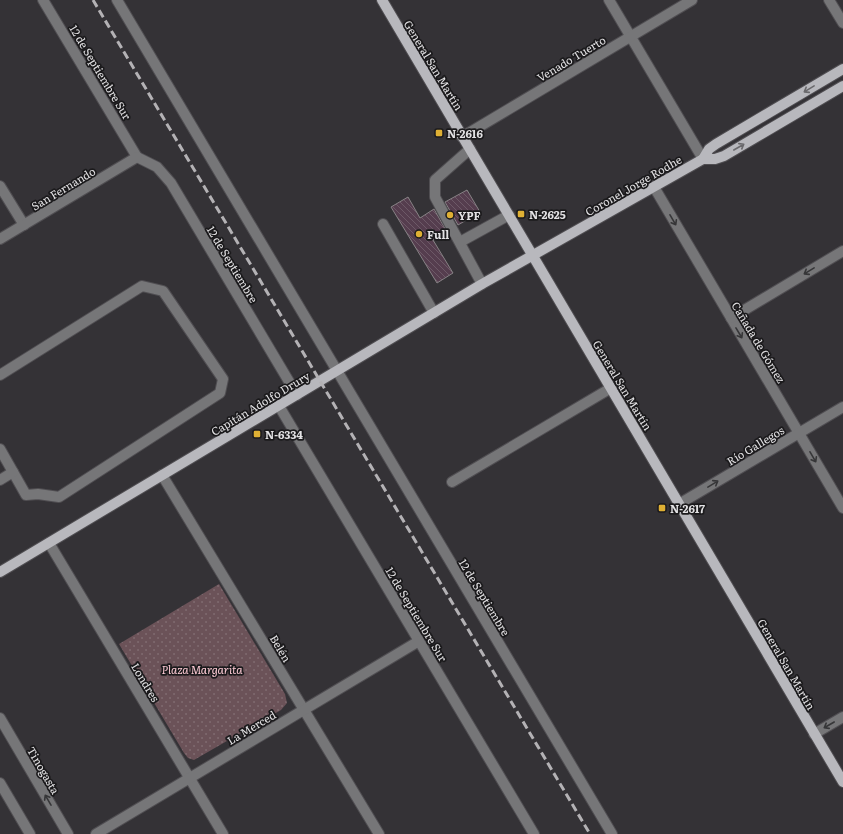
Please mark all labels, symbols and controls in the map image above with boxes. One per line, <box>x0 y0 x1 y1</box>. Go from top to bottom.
street label: General San Martín <box>401 17 467 113</box>
street label: 12 de Septiembre Sur <box>66 22 136 123</box>
street label: Venado Tuerto <box>534 31 608 85</box>
one-way arrow <box>804 85 815 93</box>
place label: N-2616 <box>447 125 483 141</box>
marker: N-2616 <box>434 128 444 138</box>
one-way arrow <box>733 143 745 151</box>
street label: Coronel Jorge Rodhe <box>582 151 684 219</box>
street label: San Fernando <box>28 163 98 213</box>
place label: N-2625 <box>529 206 566 222</box>
place label: YPF <box>458 207 480 223</box>
marker: N-2625 <box>516 209 526 219</box>
marker: YPF <box>445 210 455 220</box>
one-way arrow <box>670 214 678 226</box>
street label: 12 de Septiembre <box>204 223 262 306</box>
place label: Full <box>427 226 449 242</box>
marker: Full <box>414 229 424 239</box>
one-way arrow <box>803 268 815 276</box>
street label: Cañada de Gómez <box>728 298 790 386</box>
one-way arrow <box>736 326 744 338</box>
street label: General San Martín <box>590 337 656 433</box>
street label: Capitán Adolfo Drury <box>208 367 313 439</box>
street label: Río Gallegos <box>723 421 787 468</box>
place label: N-6334 <box>265 426 303 442</box>
marker: N-6334 <box>252 429 262 439</box>
one-way arrow <box>809 450 817 462</box>
one-way arrow <box>707 479 719 487</box>
place label: N-2617 <box>670 500 705 516</box>
marker: N-2617 <box>657 503 667 513</box>
street label: 12 de Septiembre <box>456 556 514 639</box>
street label: 12 de Septiembre Sur <box>382 564 452 665</box>
street label: General San Martín <box>754 616 820 712</box>
street label: Belén <box>267 631 295 665</box>
street label: Londres <box>128 660 164 705</box>
park label: Plaza Margarita <box>161 661 243 677</box>
street label: La Merced <box>224 706 279 748</box>
one-way arrow <box>823 722 835 730</box>
street label: Tinogasta <box>24 743 64 797</box>
one-way arrow <box>44 794 52 806</box>

